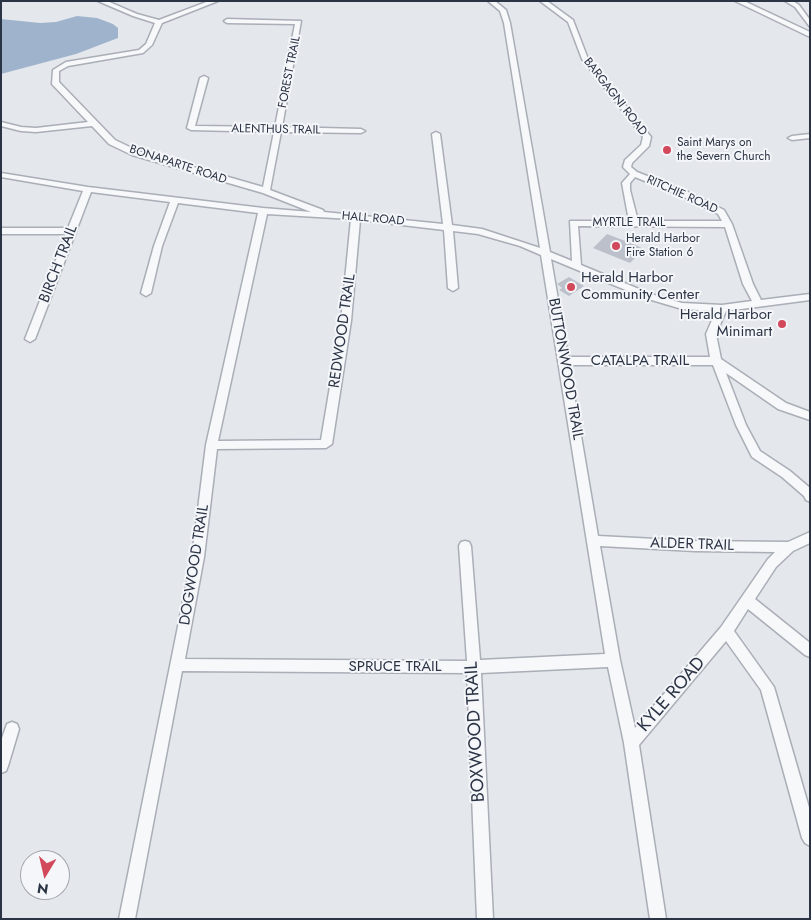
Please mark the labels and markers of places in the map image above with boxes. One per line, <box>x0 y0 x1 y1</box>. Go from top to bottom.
place label: Saint Marys on the Severn Church <box>677 136 771 164</box>
marker: Saint Marys on the Severn Church <box>661 144 673 156</box>
place label: Herald Harbor Fire Station 6 <box>626 232 700 260</box>
marker: Herald Harbor Fire Station 6 <box>610 240 622 252</box>
place label: Herald Harbor Community Center <box>581 269 700 304</box>
marker: Herald Harbor Community Center <box>565 281 577 293</box>
place label: Herald Harbor Minimart <box>680 306 772 341</box>
marker: Herald Harbor Minimart <box>776 318 788 330</box>

